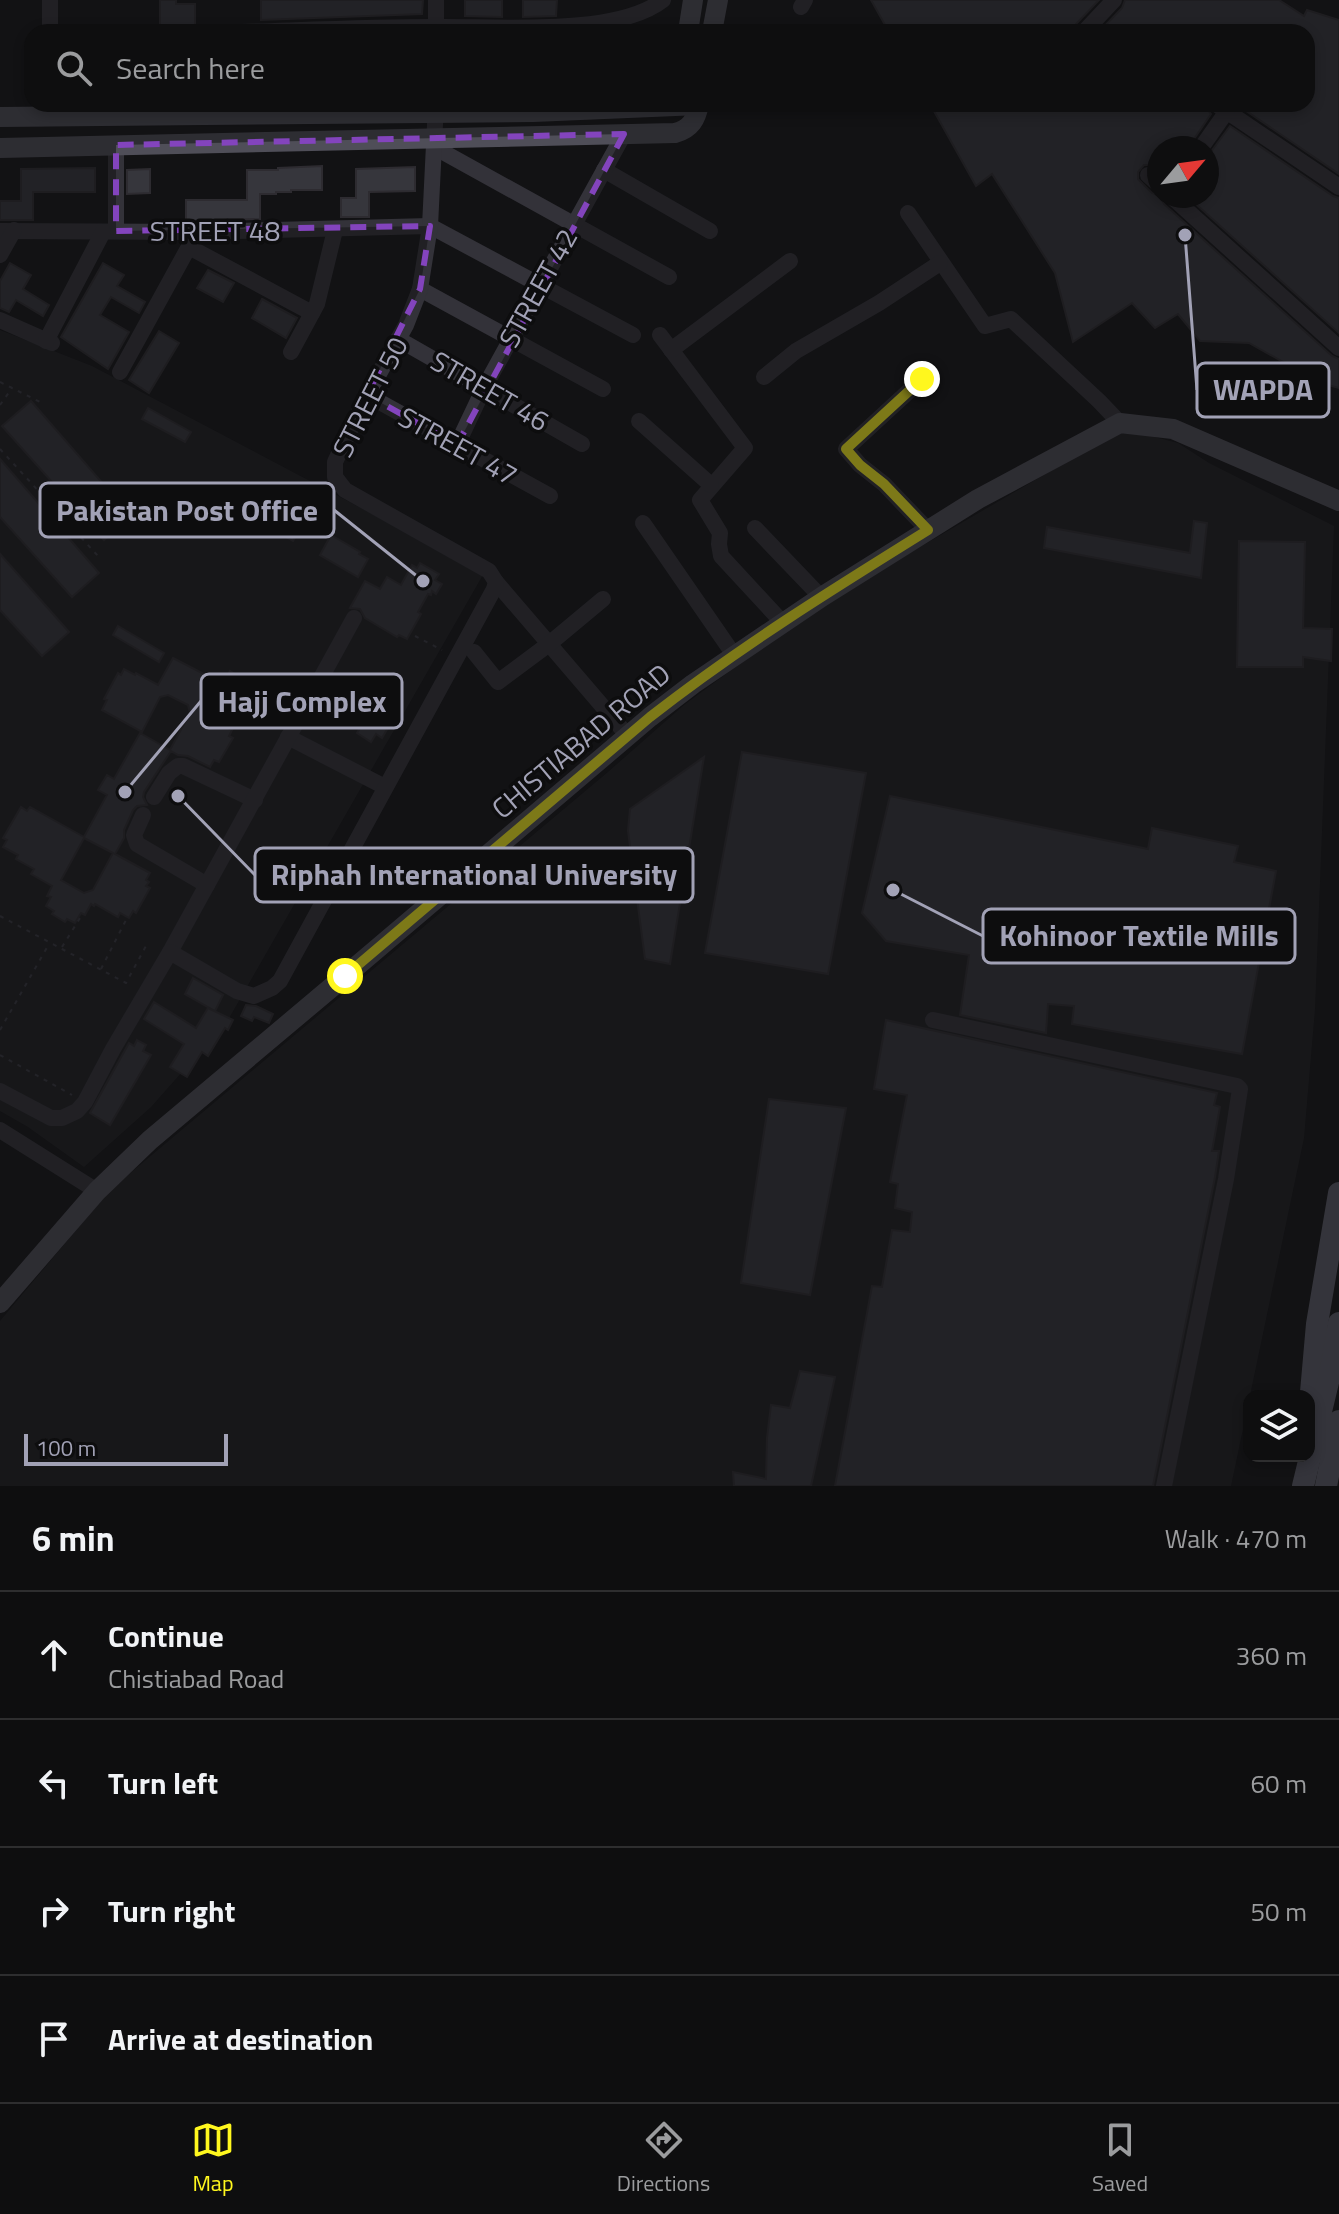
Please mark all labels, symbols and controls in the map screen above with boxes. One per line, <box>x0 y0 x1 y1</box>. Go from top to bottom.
search box <box>24 24 1315 112</box>
text: Search here <box>116 45 265 91</box>
icon: search <box>52 46 96 90</box>
north arrow <box>1147 136 1219 208</box>
street label: STREET 48 <box>150 209 280 252</box>
street label: STREET 42 <box>487 220 588 355</box>
street label: STREET 50 <box>321 329 418 465</box>
street label: STREET 46 <box>423 339 557 442</box>
route end <box>904 361 940 397</box>
callout: WAPDA <box>1197 363 1329 417</box>
text: WAPDA <box>1213 366 1313 412</box>
street label: STREET 47 <box>391 395 526 496</box>
callout: Pakistan Post Office <box>40 483 334 537</box>
text: Pakistan Post Office <box>56 487 318 533</box>
street label: CHISTIABAD ROAD <box>482 653 680 829</box>
callout: Hajj Complex <box>201 674 402 728</box>
text: Hajj Complex <box>218 678 386 724</box>
callout: Riphah International University <box>255 848 693 902</box>
text: Riphah International University <box>271 851 677 897</box>
callout: Kohinoor Textile Mills <box>983 909 1295 963</box>
text: Kohinoor Textile Mills <box>999 912 1279 958</box>
route start <box>327 958 363 994</box>
map controls <box>1243 1390 1315 1462</box>
button: layers <box>1243 1390 1315 1462</box>
scale bar <box>24 1430 228 1466</box>
text: 100 m <box>36 1431 96 1465</box>
text: 6 min <box>32 1512 115 1564</box>
text: Walk · 470 m <box>1165 1519 1307 1558</box>
text: Continue <box>108 1613 224 1659</box>
icon: ahead <box>32 1633 76 1677</box>
text: 360 m <box>1236 1636 1307 1675</box>
text: Chistiabad Road <box>108 1659 284 1698</box>
text: Turn left <box>108 1760 218 1806</box>
icon: left <box>32 1761 76 1805</box>
text: 60 m <box>1250 1764 1307 1803</box>
text: Turn right <box>108 1888 236 1934</box>
icon: right <box>32 1889 76 1933</box>
text: 50 m <box>1250 1892 1307 1931</box>
text: Arrive at destination <box>108 2016 373 2062</box>
icon: arrive <box>32 2017 76 2061</box>
tab: Map <box>191 2118 235 2200</box>
tab: Directions <box>617 2118 710 2200</box>
tab: Saved <box>1092 2118 1148 2200</box>

